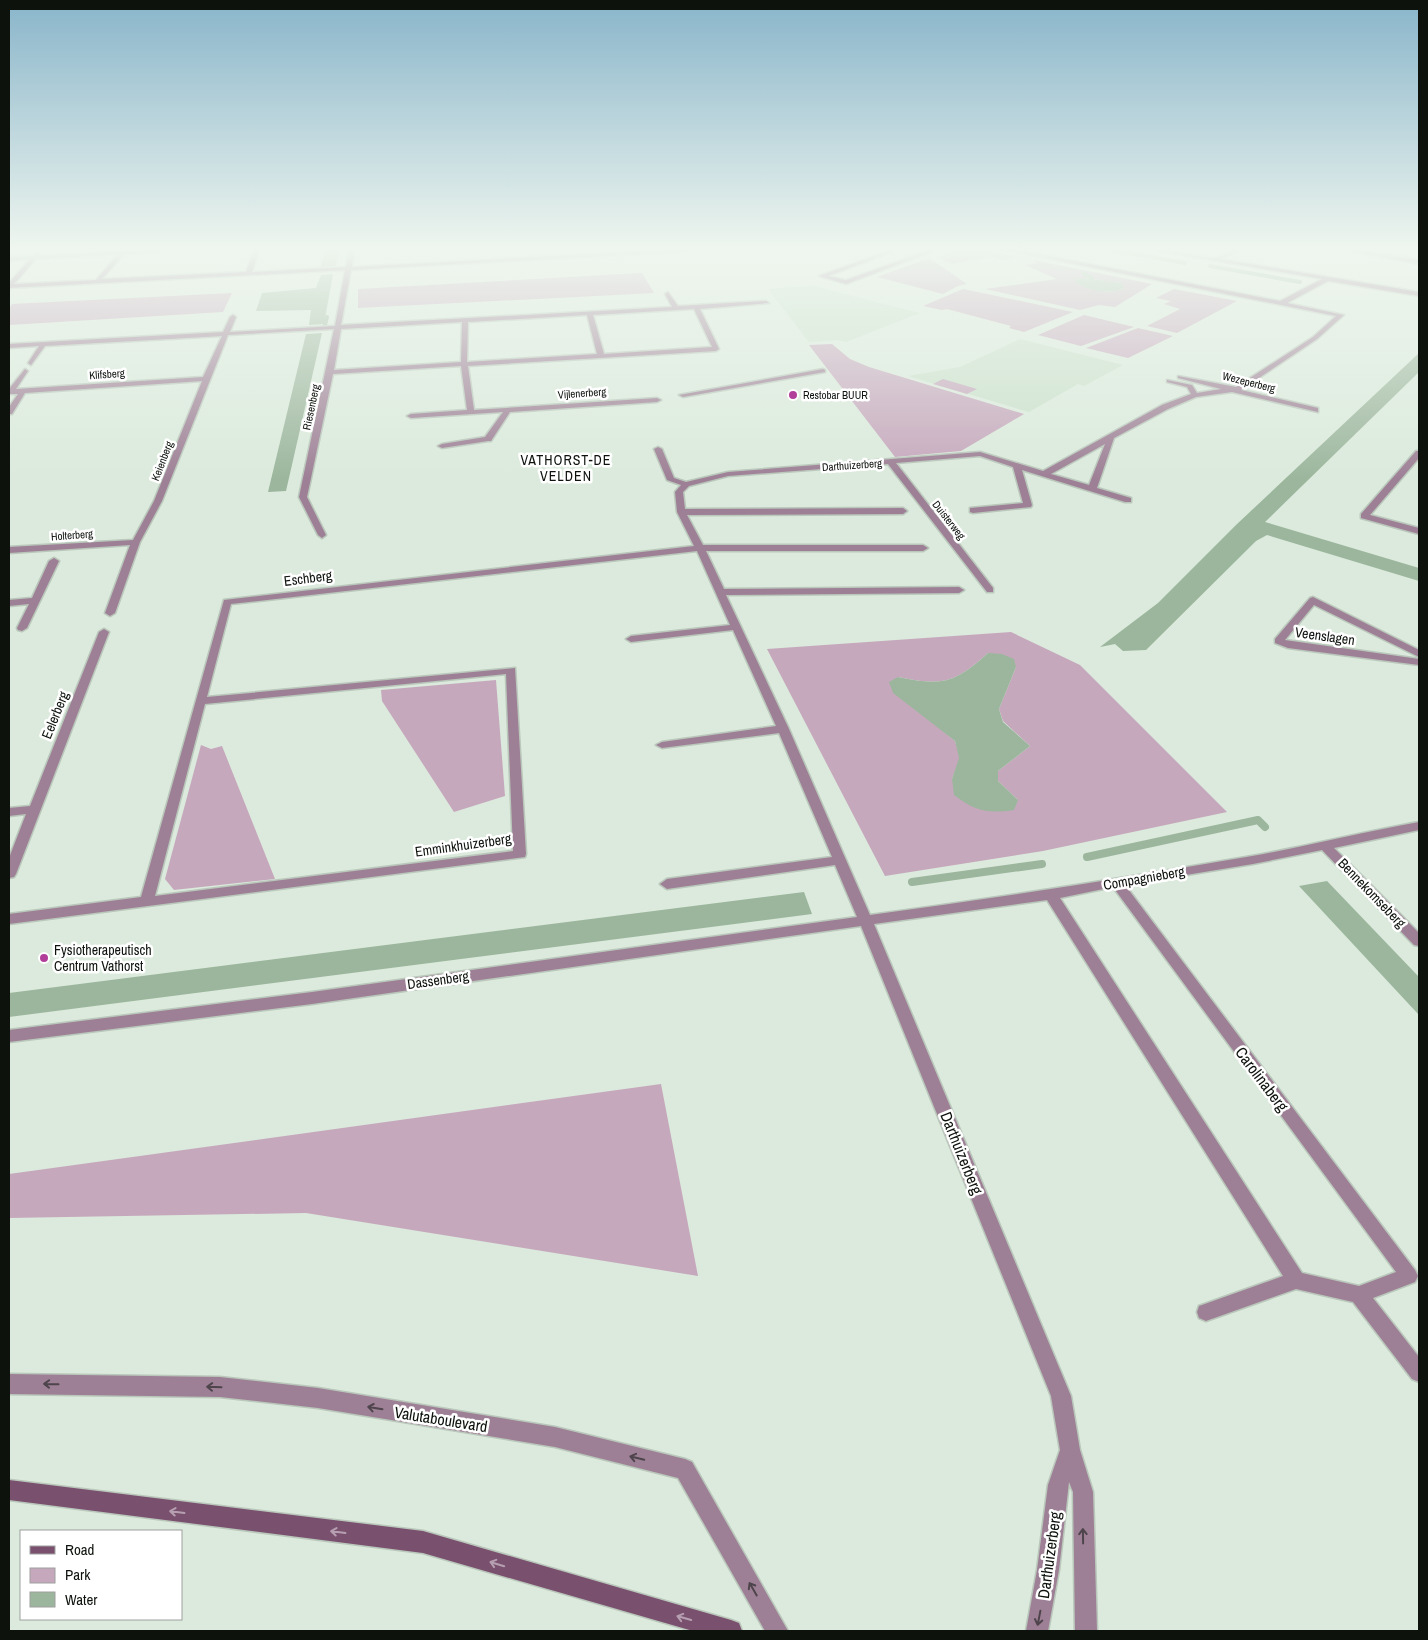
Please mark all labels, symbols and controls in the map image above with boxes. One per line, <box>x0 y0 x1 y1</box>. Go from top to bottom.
street label: Klifsberg <box>89 366 125 382</box>
street label: Wezeperberg <box>1221 369 1277 395</box>
street label: Riesenberg <box>299 383 323 431</box>
street label: Vijlenerberg <box>557 384 607 402</box>
place label: Restobar BUUR <box>803 388 868 402</box>
marker: Restobar BUUR <box>787 389 799 401</box>
street label: Keienberg <box>148 439 176 483</box>
district label: VATHORST-DE VELDEN <box>521 451 611 485</box>
street label: Darthuizerberg <box>821 456 883 474</box>
street label: Duisterweg <box>929 498 969 542</box>
street label: Holterberg <box>51 527 93 543</box>
street label: Eschberg <box>283 566 334 590</box>
street label: Veenslagen <box>1294 623 1356 649</box>
street label: Eelerberg <box>37 688 73 741</box>
street label: Emminkhuizerberg <box>414 829 513 861</box>
street label: Bennekomseberg <box>1334 854 1410 932</box>
street label: Compagnieberg <box>1102 862 1187 894</box>
place label: Fysiotherapeutisch Centrum Vathorst <box>54 941 152 975</box>
marker: Fysiotherapeutisch Centrum Vathorst <box>38 952 50 964</box>
street label: Dassenberg <box>406 967 471 993</box>
street label: Carolinaberg <box>1230 1042 1294 1116</box>
street label: Darthuizerberg <box>935 1108 989 1198</box>
one-way arrow <box>43 1379 60 1389</box>
one-way arrow <box>206 1383 222 1392</box>
street label: Valutaboulevard <box>393 1401 489 1437</box>
one-way arrow <box>367 1402 383 1412</box>
one-way arrow <box>630 1452 646 1462</box>
one-way arrow <box>169 1507 185 1517</box>
street label: Darthuizerberg <box>1032 1509 1066 1600</box>
one-way arrow <box>330 1527 346 1537</box>
one-way arrow <box>1079 1528 1088 1544</box>
legend <box>20 1530 182 1620</box>
text: Road <box>65 1539 94 1560</box>
one-way arrow <box>489 1559 505 1569</box>
text: Park <box>65 1564 91 1585</box>
one-way arrow <box>747 1582 757 1596</box>
text: Water <box>65 1589 97 1610</box>
one-way arrow <box>1034 1609 1044 1625</box>
one-way arrow <box>676 1613 692 1622</box>

